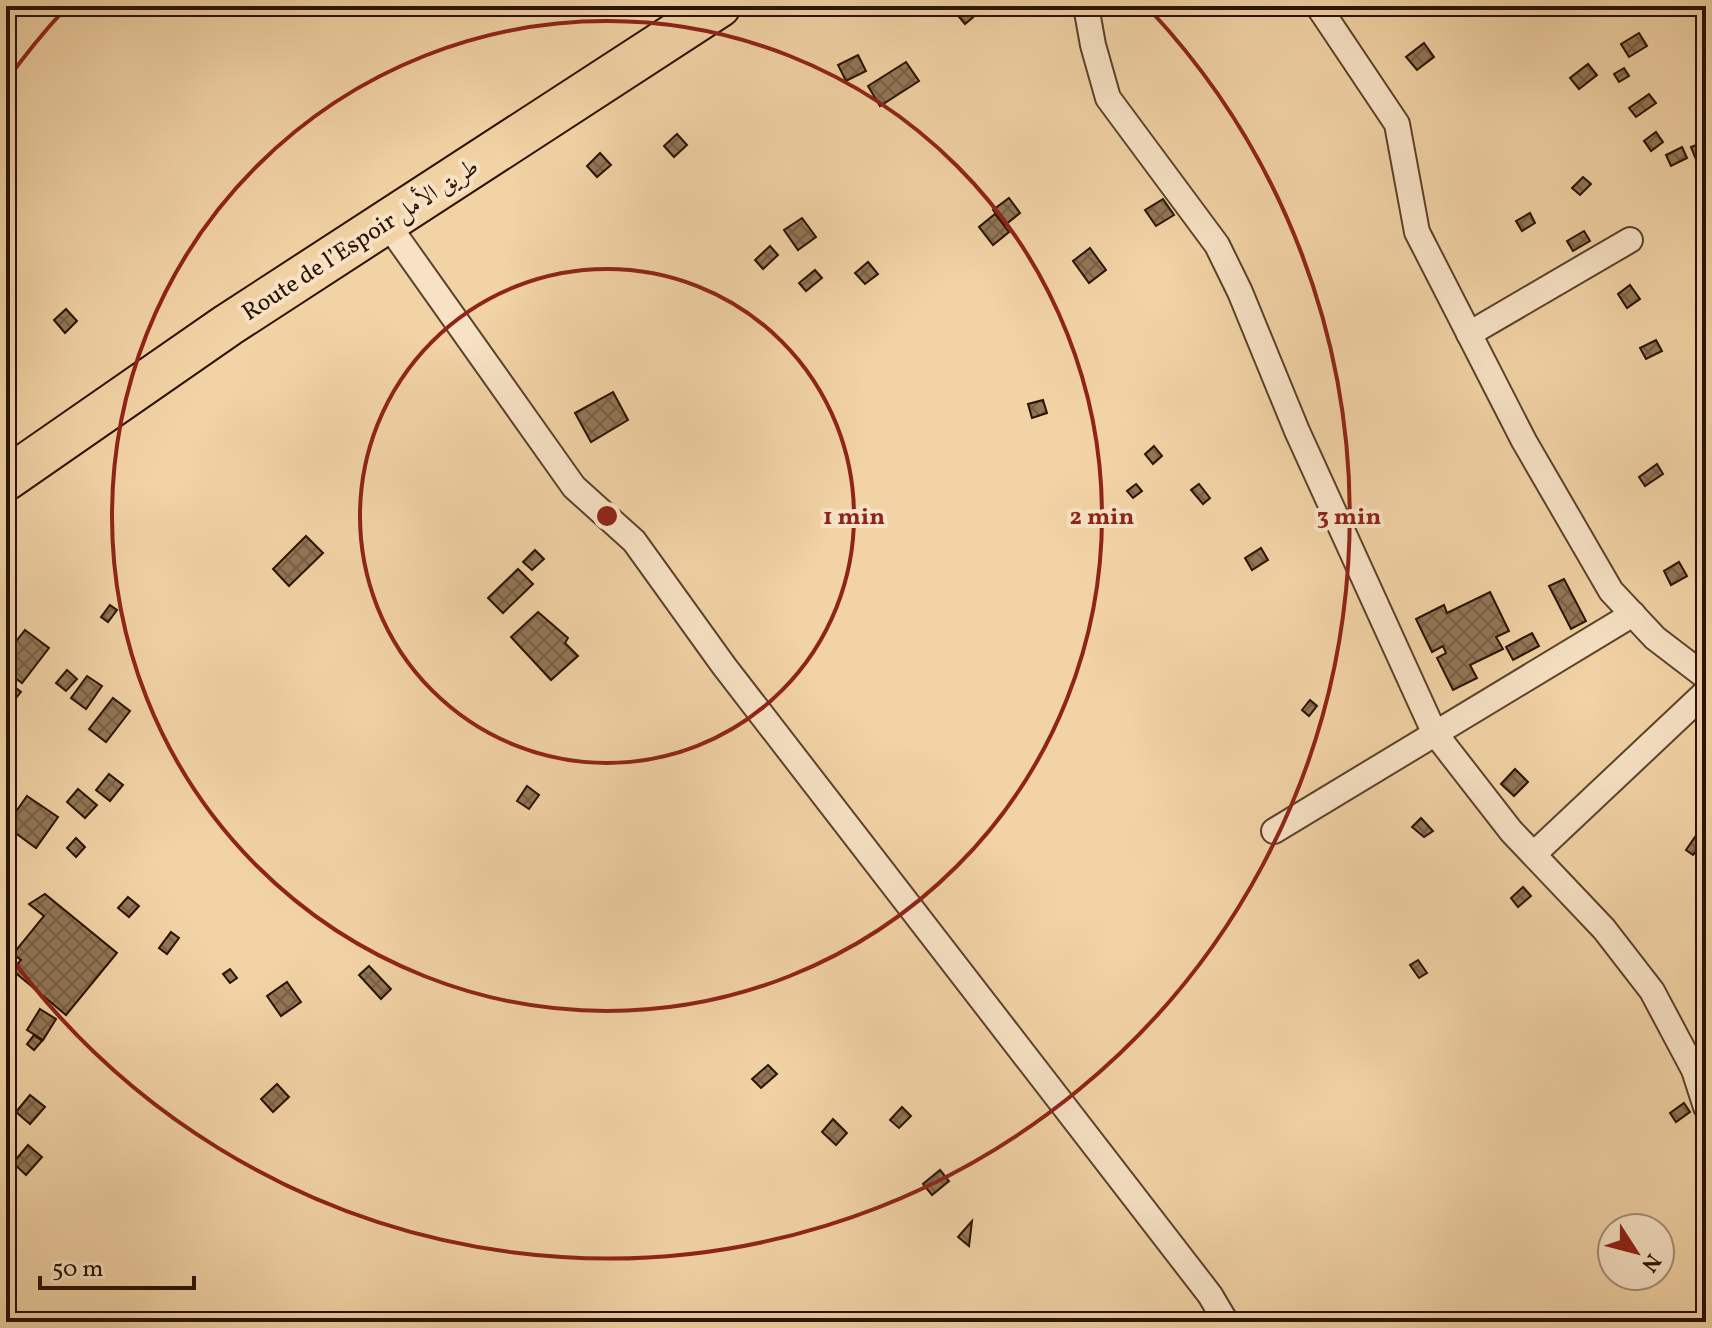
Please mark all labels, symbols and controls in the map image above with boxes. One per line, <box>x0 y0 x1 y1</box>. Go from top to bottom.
street label: Route de l’Espoir طريق الأمل <box>235 150 486 330</box>
text: 1 min <box>823 501 885 535</box>
text: 2 min <box>1070 501 1135 535</box>
text: 3 min <box>1317 501 1381 535</box>
centre of rings <box>593 502 621 530</box>
north arrow <box>1596 1212 1676 1292</box>
scale bar <box>40 1240 194 1290</box>
text: N <box>1633 1247 1667 1278</box>
text: 50 m <box>52 1253 104 1287</box>

